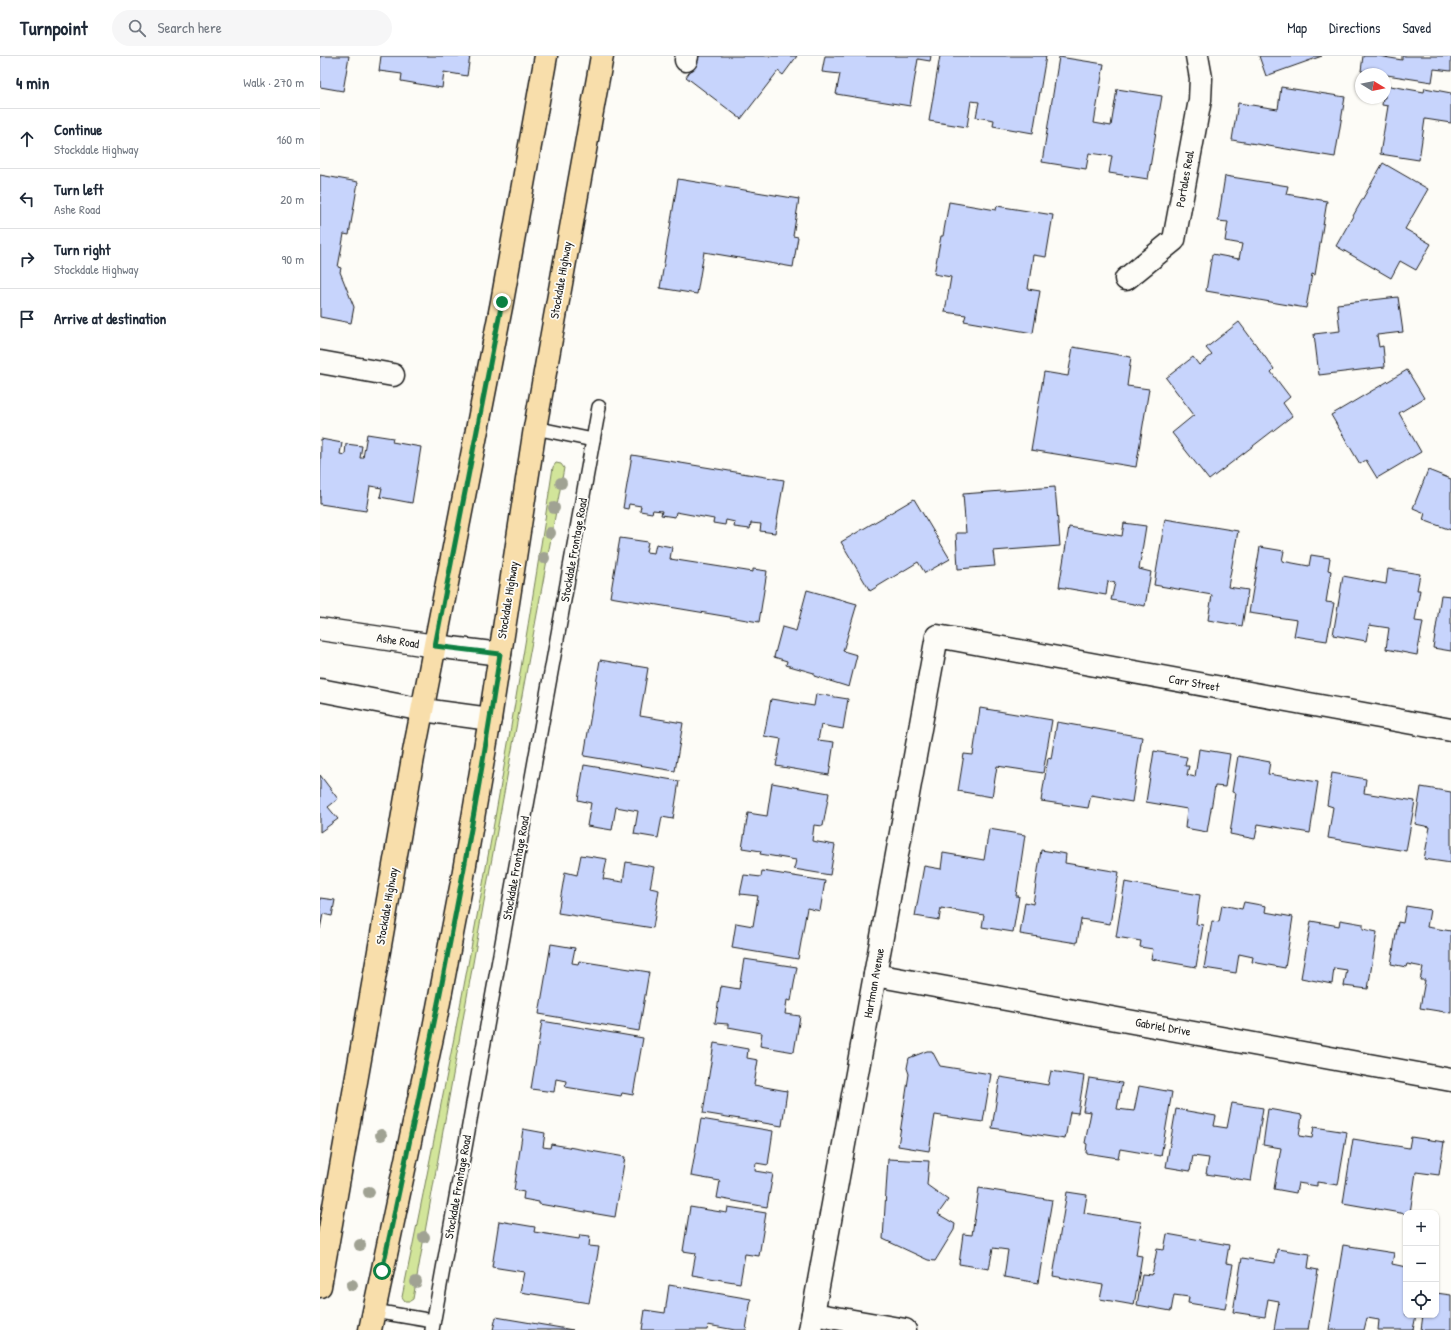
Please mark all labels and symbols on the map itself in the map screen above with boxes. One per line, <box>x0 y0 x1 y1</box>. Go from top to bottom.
north arrow <box>1355 68 1391 104</box>
street label: Portales Real <box>1171 148 1198 209</box>
street label: Stockdale Highway <box>545 240 576 320</box>
route end <box>493 293 511 311</box>
street label: Stockdale Frontage Road <box>556 496 591 603</box>
street label: Stockdale Highway <box>493 560 522 640</box>
street label: Ashe Road <box>376 629 421 652</box>
street label: Carr Street <box>1167 670 1222 695</box>
street label: Stockdale Frontage Road <box>498 814 533 921</box>
street label: Stockdale Highway <box>371 866 402 946</box>
street label: Hartman Avenue <box>859 946 888 1019</box>
street label: Gabriel Drive <box>1134 1013 1192 1040</box>
street label: Stockdale Frontage Road <box>440 1133 475 1240</box>
route start <box>373 1262 391 1280</box>

